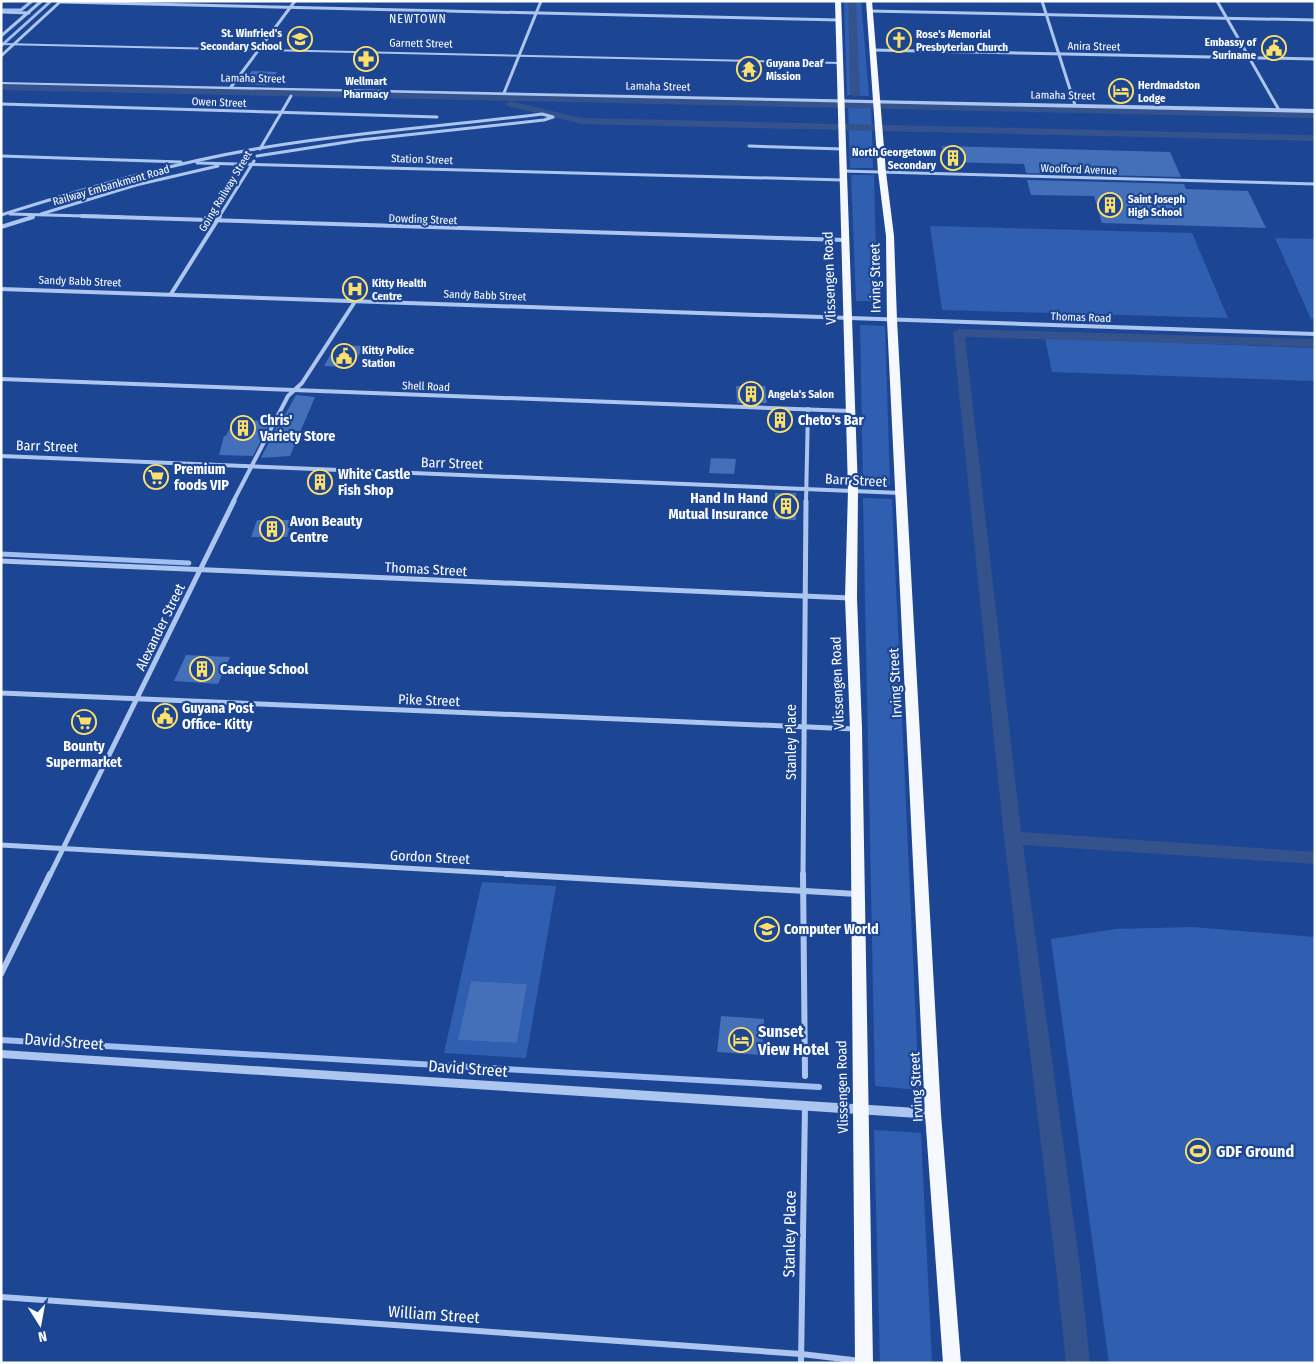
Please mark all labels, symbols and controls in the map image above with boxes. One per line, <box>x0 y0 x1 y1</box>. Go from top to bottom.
district label: NEWTOWN <box>389 12 447 26</box>
school or university icon: St. Winfried's Secondary School <box>287 26 313 52</box>
place label: St. Winfried's Secondary School <box>200 27 283 53</box>
church icon: Rose's Memorial Presbyterian Church <box>886 27 912 53</box>
place label: Rose's Memorial Presbyterian Church <box>916 28 1008 54</box>
public building icon: Embassy of Suriname <box>1261 35 1287 61</box>
street label: Garnett Street <box>389 36 453 51</box>
place label: Embassy of Suriname <box>1205 36 1257 62</box>
street label: Anira Street <box>1067 40 1121 53</box>
pharmacy icon: Wellmart Pharmacy <box>353 46 379 72</box>
temple icon: Guyana Deaf Mission <box>736 56 762 82</box>
place label: Guyana Deaf Mission <box>766 57 825 83</box>
street label: Lamaha Street <box>220 71 286 86</box>
place label: Wellmart Pharmacy <box>344 75 389 101</box>
hotel icon: Herdmadston Lodge <box>1108 78 1134 104</box>
street label: Lamaha Street <box>625 79 691 94</box>
place label: Herdmadston Lodge <box>1138 79 1200 105</box>
street label: Lamaha Street <box>1030 88 1096 103</box>
street label: Owen Street <box>191 95 247 110</box>
building icon: North Georgetown Secondary <box>940 145 966 171</box>
place label: North Georgetown Secondary <box>852 146 937 172</box>
street label: Going Railway Street <box>196 148 255 234</box>
street label: Station Street <box>391 152 454 167</box>
street label: Woolford Avenue <box>1040 162 1118 177</box>
street label: Railway Embankment Road <box>51 163 171 208</box>
building icon: Saint Joseph High School <box>1097 192 1123 218</box>
place label: Saint Joseph High School <box>1128 193 1185 219</box>
street label: Dowding Street <box>388 212 458 227</box>
street label: Vlissengen Road <box>819 231 840 325</box>
street label: Irving Street <box>866 242 885 313</box>
street label: Sandy Babb Street <box>38 274 122 289</box>
hospital icon: Kitty Health Centre <box>342 276 368 302</box>
place label: Kitty Health Centre <box>372 277 427 303</box>
street label: Sandy Babb Street <box>443 288 527 303</box>
street label: Thomas Road <box>1051 310 1111 325</box>
public building icon: Kitty Police Station <box>331 343 357 369</box>
place label: Kitty Police Station <box>362 344 414 370</box>
street label: Shell Road <box>402 379 450 394</box>
building icon: Angela's Salon <box>738 381 764 407</box>
place label: Angela's Salon <box>767 388 834 401</box>
building icon: Cheto's Bar <box>767 407 793 433</box>
place label: Chris' Variety Store <box>259 412 335 445</box>
place label: Cheto's Bar <box>798 412 864 429</box>
building icon: Chris' Variety Store <box>230 415 256 441</box>
street label: Barr Street <box>16 437 79 456</box>
street label: Barr Street <box>421 454 484 473</box>
place label: Premium foods VIP <box>174 461 229 494</box>
supermarket icon: Premium foods VIP <box>143 464 169 490</box>
place label: White Castle Fish Shop <box>338 466 410 499</box>
building icon: White Castle Fish Shop <box>307 469 333 495</box>
street label: Barr Street <box>825 470 888 491</box>
place label: Hand In Hand Mutual Insurance <box>668 490 768 523</box>
building icon: Hand In Hand Mutual Insurance <box>773 493 799 519</box>
place label: Avon Beauty Centre <box>289 513 363 546</box>
building icon: Avon Beauty Centre <box>259 516 285 542</box>
street label: Thomas Street <box>384 559 468 580</box>
street label: Alexander Street <box>132 580 189 674</box>
street label: Vlissengen Road <box>827 636 848 730</box>
street label: Irving Street <box>885 647 906 718</box>
building icon: Cacique School <box>189 656 215 682</box>
place label: Cacique School <box>220 661 308 678</box>
street label: Pike Street <box>398 691 461 710</box>
place label: Guyana Post Office- Kitty <box>182 700 255 733</box>
public building icon: Guyana Post Office- Kitty <box>152 703 178 729</box>
street label: Stanley Place <box>783 704 800 780</box>
supermarket icon: Bounty Supermarket <box>71 709 97 735</box>
place label: Bounty Supermarket <box>46 738 123 771</box>
street label: Gordon Street <box>390 847 471 868</box>
school or university icon: Computer World <box>754 916 780 942</box>
place label: Computer World <box>784 921 879 938</box>
place label: Sunset View Hotel <box>757 1022 830 1059</box>
hotel icon: Sunset View Hotel <box>728 1027 754 1053</box>
street label: David Street <box>24 1029 105 1054</box>
street label: Vlissengen Road <box>833 1040 852 1134</box>
street label: Irving Street <box>906 1051 927 1122</box>
street label: David Street <box>428 1056 509 1081</box>
sports icon: GDF Ground <box>1185 1138 1211 1164</box>
place label: GDF Ground <box>1216 1142 1294 1161</box>
street label: Stanley Place <box>779 1190 800 1278</box>
north arrow <box>15 1299 65 1349</box>
street label: William Street <box>388 1302 481 1327</box>
text: N <box>37 1327 48 1345</box>

